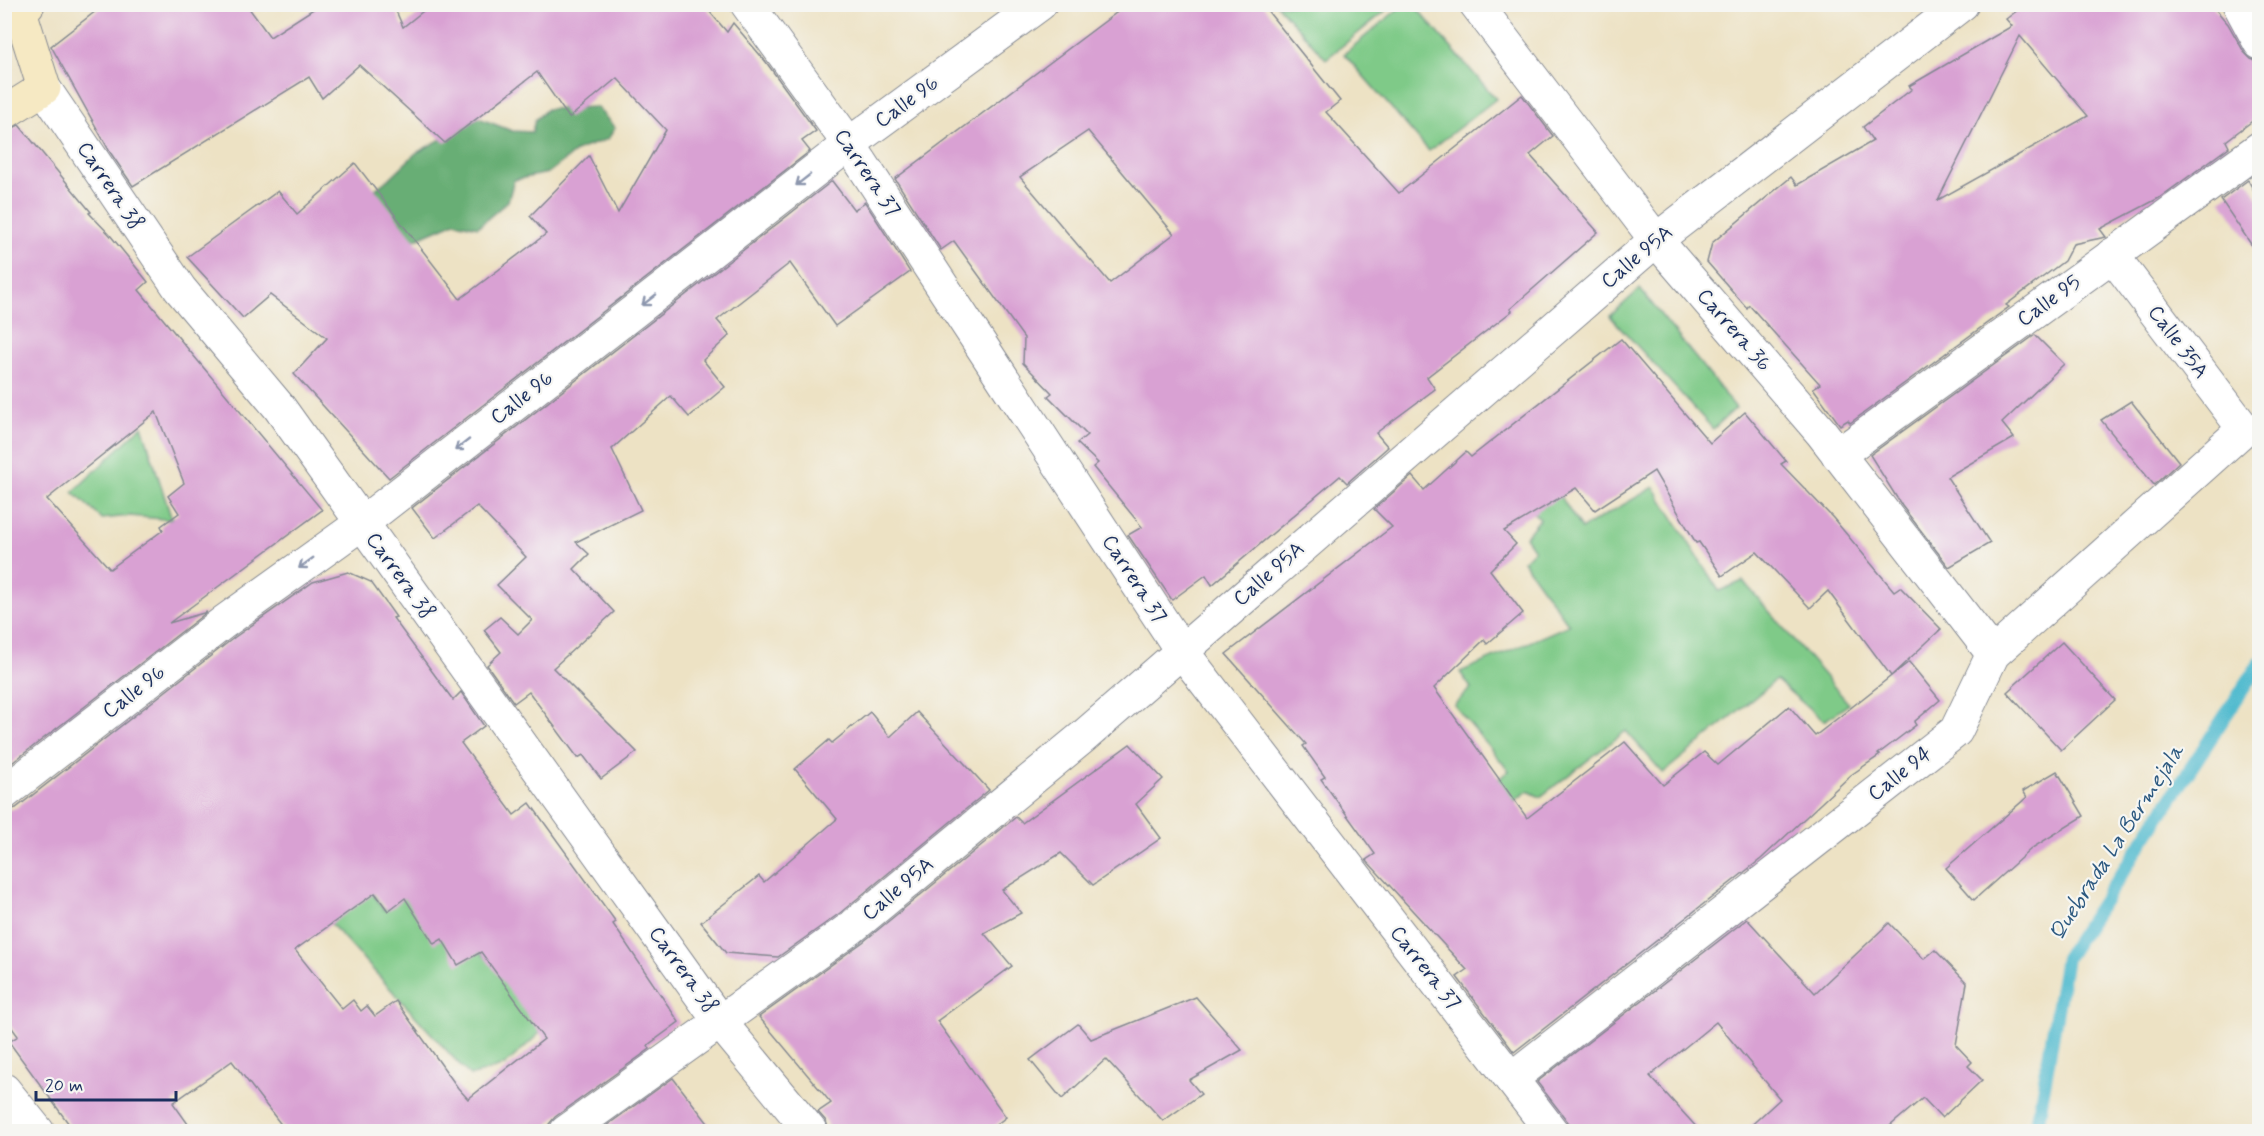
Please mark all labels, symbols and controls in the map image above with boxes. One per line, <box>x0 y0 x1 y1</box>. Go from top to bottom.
street label: Calle 96 <box>869 69 945 135</box>
street label: Carrera 37 <box>827 124 907 222</box>
street label: Carrera 38 <box>70 136 150 236</box>
one-way arrow <box>795 173 811 186</box>
street label: Calle 95A <box>1595 219 1679 295</box>
street label: Calle 95 <box>2012 268 2086 334</box>
street label: Carrera 36 <box>1690 283 1778 377</box>
one-way arrow <box>641 293 657 306</box>
street label: Calle 35A <box>2141 300 2215 384</box>
street label: Calle 96 <box>485 365 559 431</box>
one-way arrow <box>454 439 470 451</box>
street label: Carrera 38 <box>359 527 441 625</box>
street label: Carrera 37 <box>1095 529 1173 629</box>
street label: Calle 95A <box>1227 535 1311 613</box>
one-way arrow <box>299 557 315 569</box>
street label: Calle 96 <box>97 659 171 725</box>
water label: Quebrada La Bermejala <box>2043 739 2191 946</box>
street label: Calle 94 <box>1862 740 1938 808</box>
street label: Calle 95A <box>856 851 940 927</box>
street label: Carrera 37 <box>1383 920 1467 1016</box>
street label: Carrera 38 <box>642 921 724 1019</box>
scale bar <box>36 1064 176 1102</box>
text: 20 m <box>45 1074 83 1098</box>

